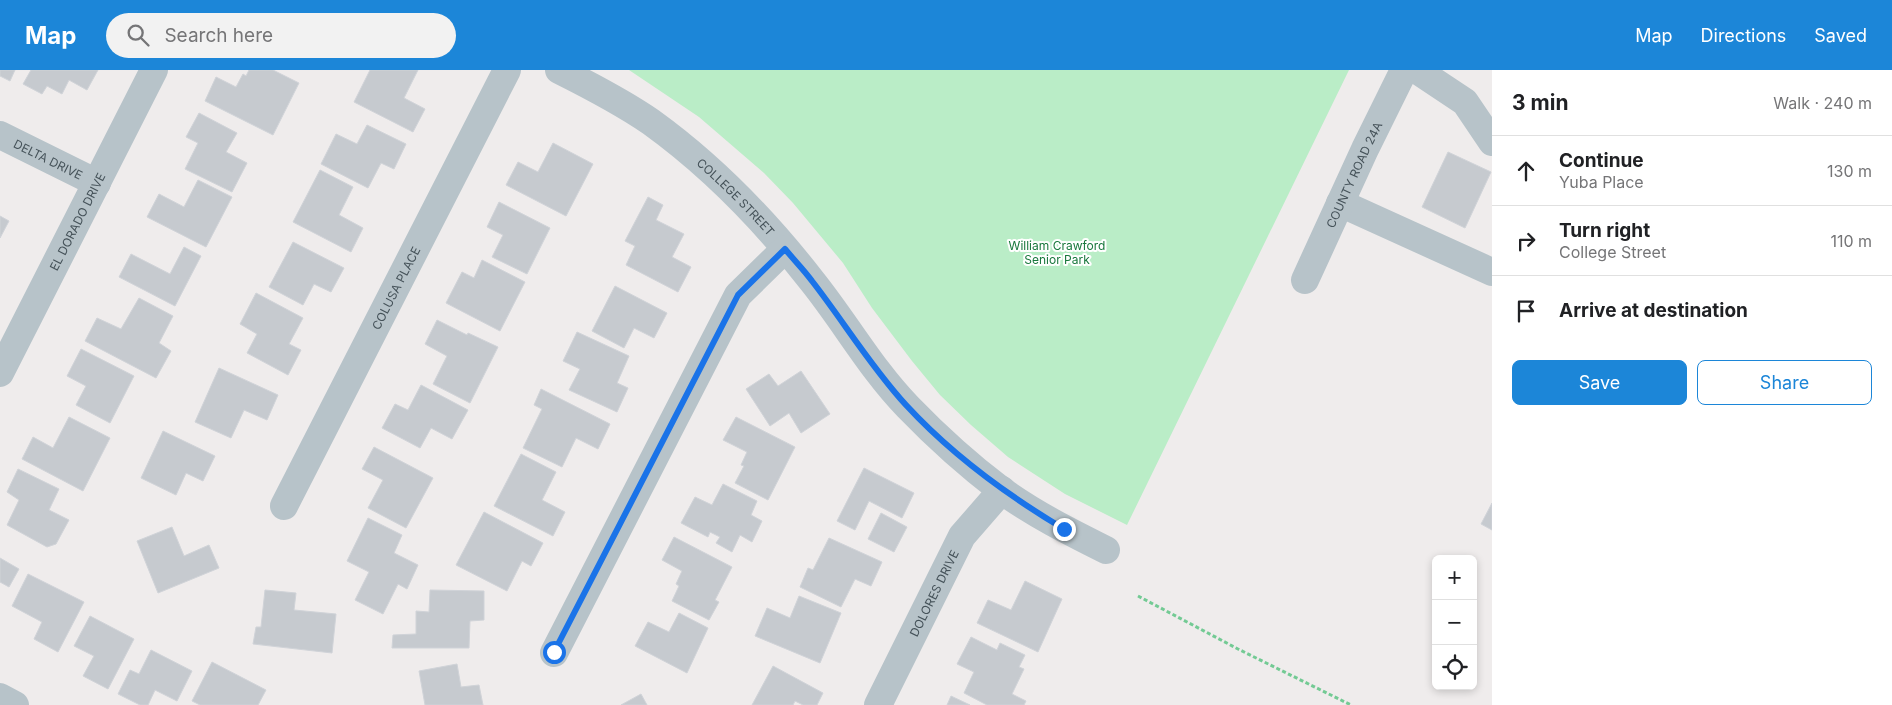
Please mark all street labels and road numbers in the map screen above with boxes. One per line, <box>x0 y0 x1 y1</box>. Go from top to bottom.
street label: COUNTY ROAD 24A <box>1322 119 1385 230</box>
street label: DELTA DRIVE <box>11 136 85 182</box>
street label: COLLEGE STREET <box>694 155 778 239</box>
street label: EL DORADO DRIVE <box>46 170 108 273</box>
street label: COLUSA PLACE <box>368 244 423 332</box>
street label: DOLORES DRIVE <box>906 547 961 639</box>

